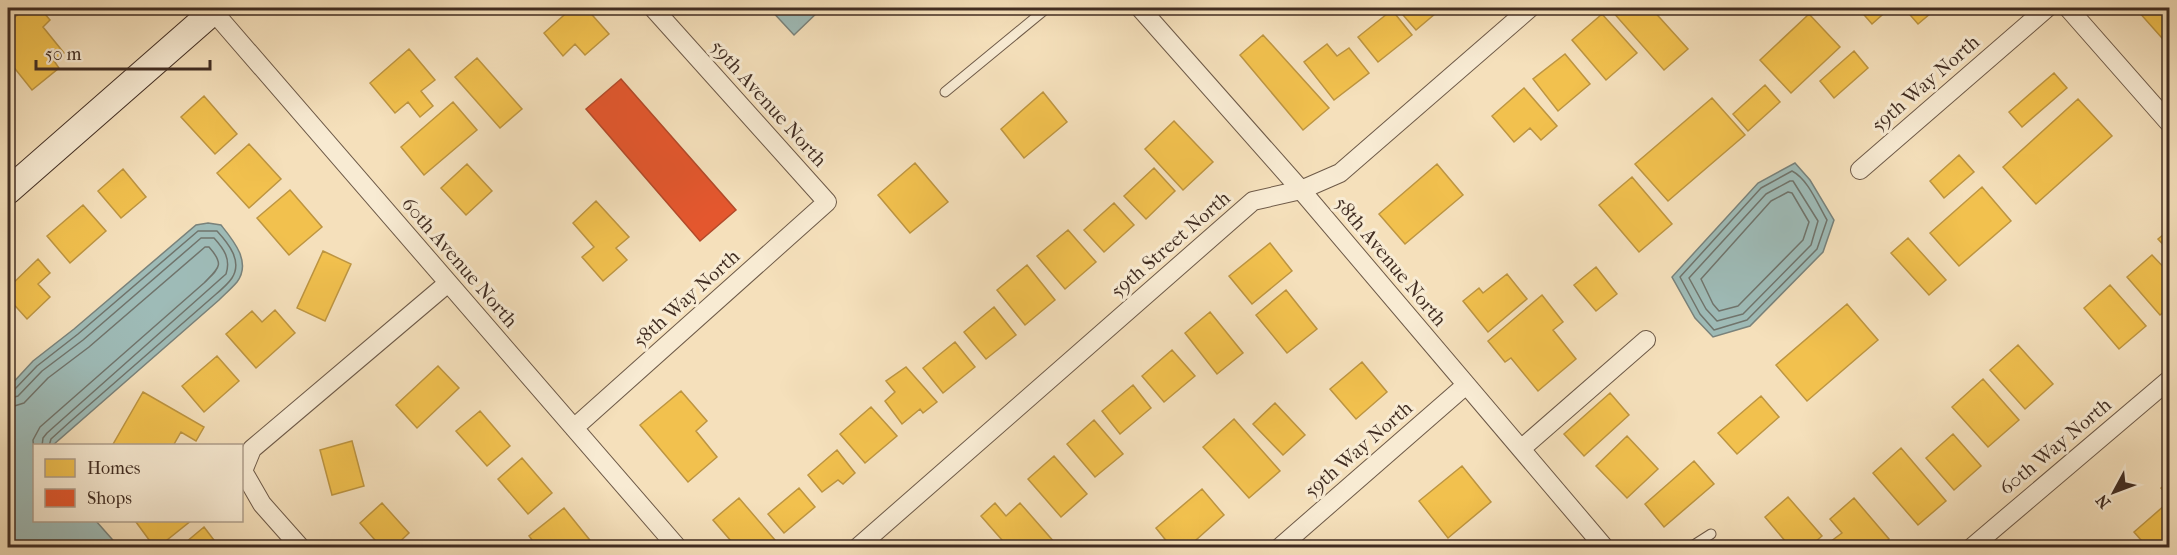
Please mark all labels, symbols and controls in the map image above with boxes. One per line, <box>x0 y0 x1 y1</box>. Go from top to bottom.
street label: 59th Way North <box>1867 30 1985 137</box>
scale bar <box>36 33 210 71</box>
street label: 59th Avenue North <box>706 35 832 172</box>
text: 50 m <box>45 44 82 65</box>
street label: 59th Street North <box>1106 186 1235 302</box>
street label: 60th Avenue North <box>397 192 523 333</box>
street label: 58th Avenue North <box>1330 192 1452 331</box>
street label: 58th Way North <box>628 244 745 352</box>
street label: 60th Way North <box>1994 392 2116 500</box>
street label: 59th Way North <box>1300 396 1418 503</box>
legend <box>33 444 243 522</box>
text: Homes <box>87 458 141 479</box>
north arrow <box>2084 462 2144 522</box>
text: Shops <box>87 488 132 509</box>

